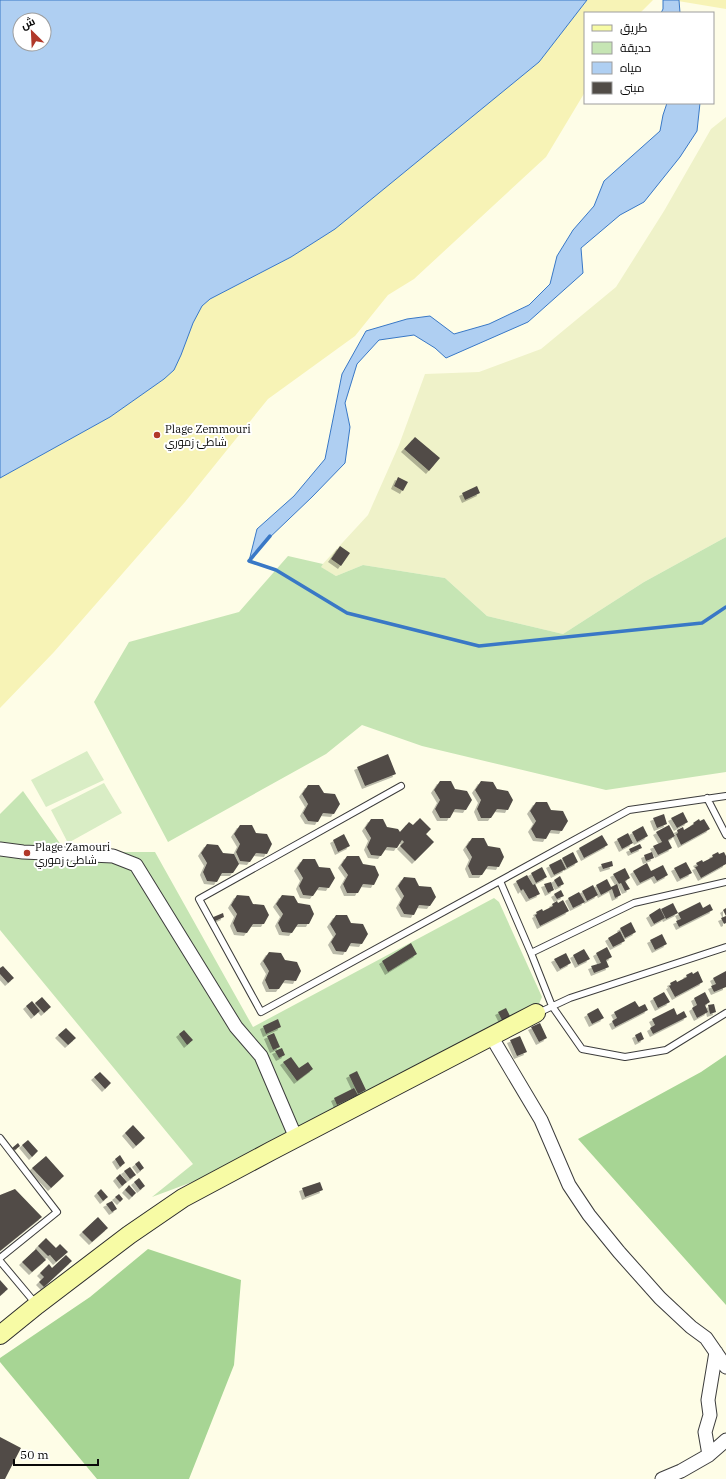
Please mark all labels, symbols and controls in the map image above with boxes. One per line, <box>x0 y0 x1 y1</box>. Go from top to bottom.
north arrow <box>12 12 52 52</box>
legend <box>584 12 714 104</box>
text: ش <box>19 14 37 32</box>
text: طريق <box>620 20 648 35</box>
text: حديقة <box>620 40 651 55</box>
text: مياه <box>620 60 642 75</box>
text: مبنى <box>620 80 645 95</box>
place label: Plage Zemmouri شاطئ زموري <box>165 422 251 451</box>
marker: Plage Zemmouri شاطئ زموري <box>152 430 162 440</box>
place label: Plage Zamouri شاطئ زموري <box>35 840 111 869</box>
marker: Plage Zamouri شاطئ زموري <box>22 848 32 858</box>
scale bar <box>14 1441 98 1467</box>
text: 50 m <box>20 1447 49 1462</box>

